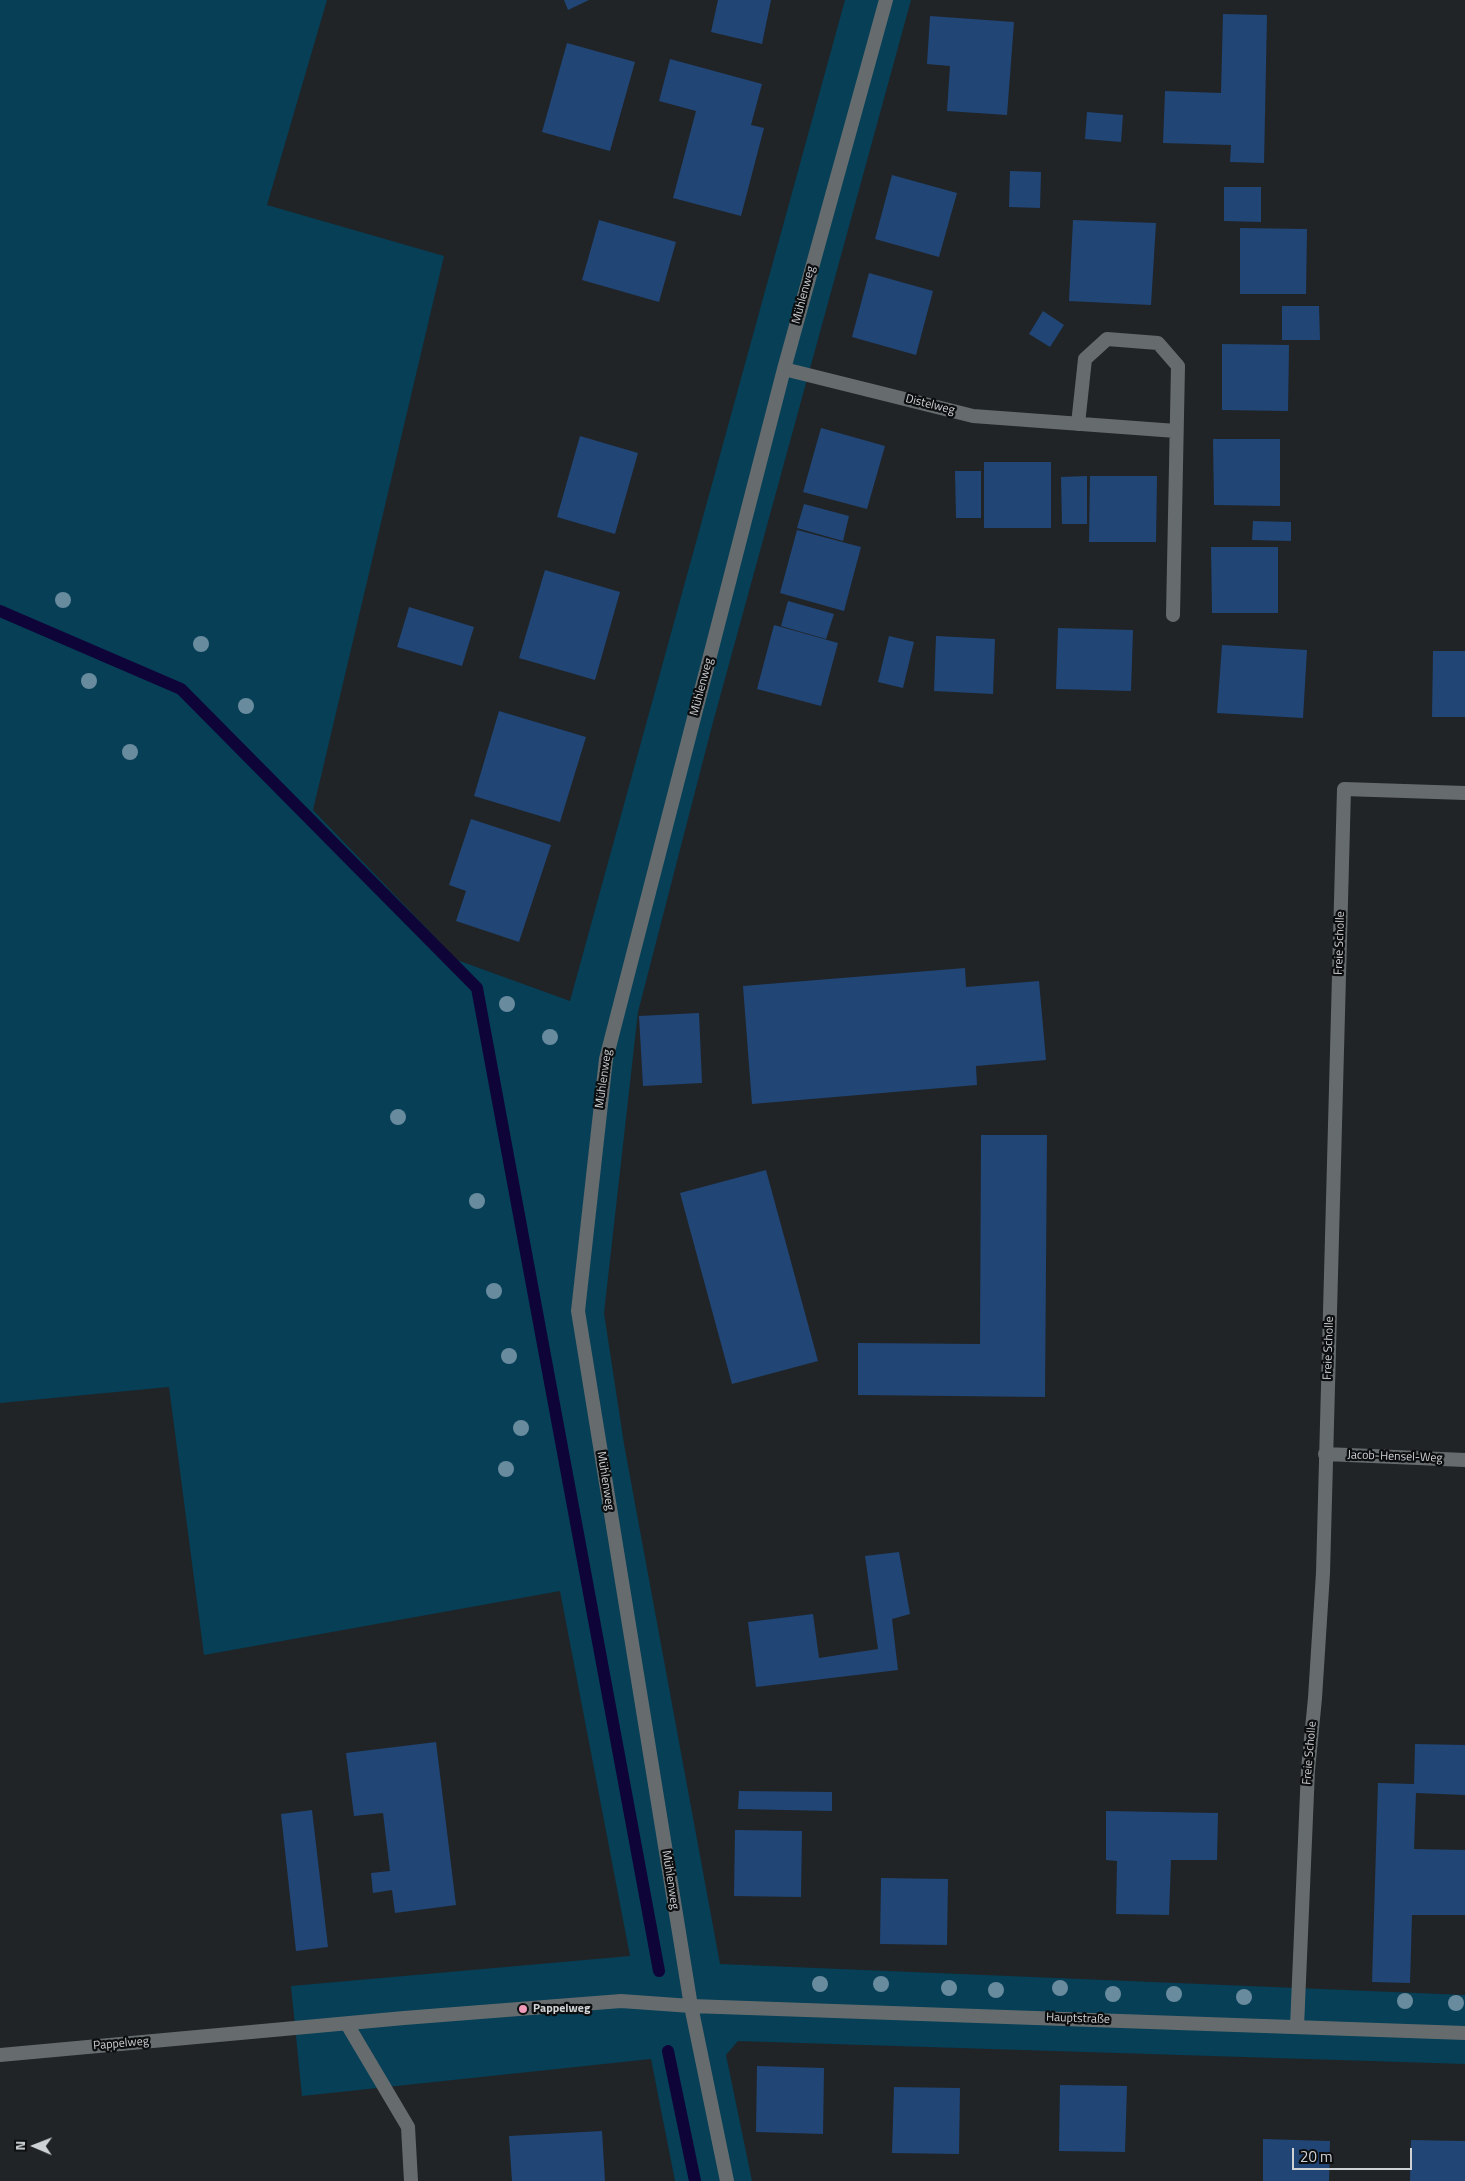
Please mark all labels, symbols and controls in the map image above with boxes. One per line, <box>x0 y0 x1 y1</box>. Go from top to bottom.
street label: Mühlenweg <box>789 264 819 326</box>
street label: Distelweg <box>904 392 956 418</box>
street label: Mühlenweg <box>687 656 717 718</box>
street label: Freie Scholle <box>1332 911 1348 975</box>
street label: Mühlenweg <box>593 1049 615 1109</box>
street label: Freie Scholle <box>1321 1316 1337 1380</box>
street label: Jacob-Hensel-Weg <box>1347 1448 1443 1466</box>
street label: Mühlenweg <box>593 1451 617 1511</box>
street label: Freie Scholle <box>1300 1721 1320 1785</box>
street label: Mühlenweg <box>658 1850 682 1910</box>
place label: Pappelweg <box>533 2002 590 2016</box>
marker: Pappelweg <box>517 2003 529 2015</box>
street label: Hauptstraße <box>1046 2011 1110 2027</box>
street label: Pappelweg <box>93 2034 149 2054</box>
north arrow <box>10 2121 60 2171</box>
scale bar <box>1295 2138 1415 2170</box>
text: N <box>9 2141 30 2151</box>
text: 20 m <box>1300 2145 1333 2168</box>

